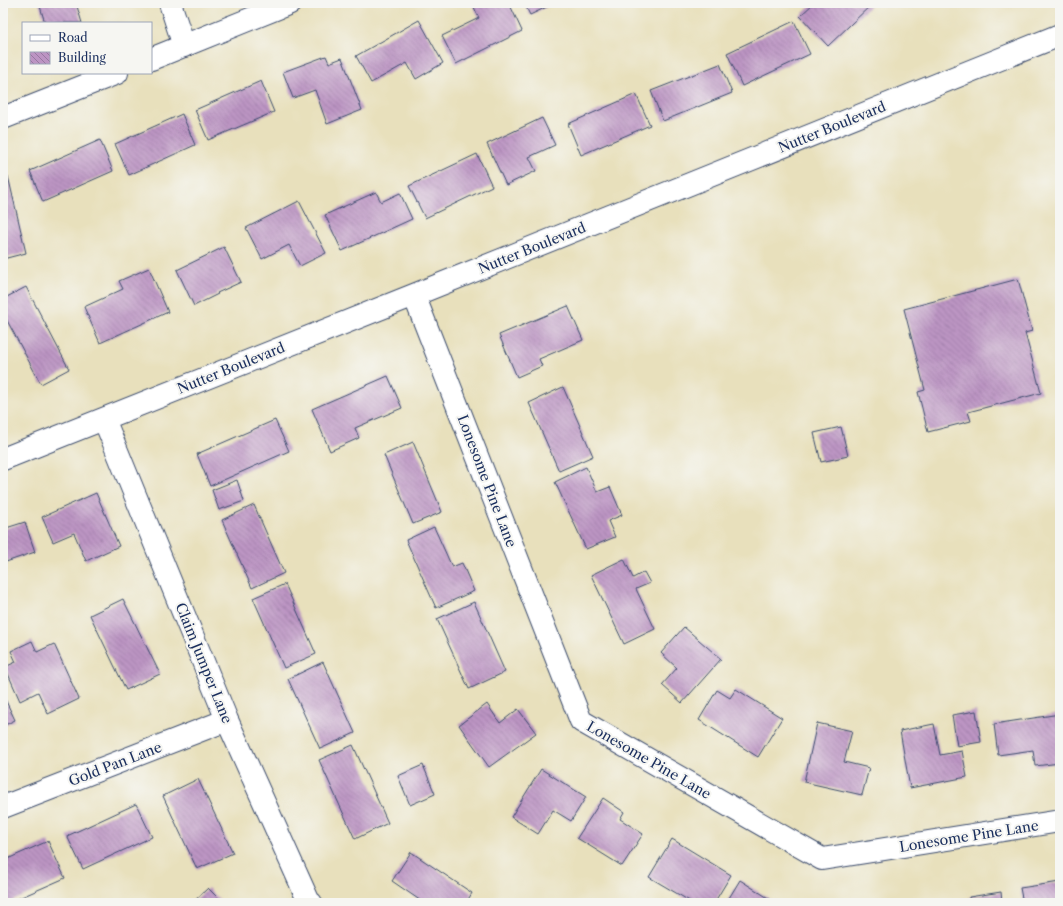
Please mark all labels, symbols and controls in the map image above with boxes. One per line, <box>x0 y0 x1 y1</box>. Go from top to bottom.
legend <box>22 22 152 74</box>
text: Road <box>58 30 88 45</box>
text: Building <box>58 50 106 65</box>
street label: Nutter Boulevard <box>776 97 889 157</box>
street label: Nutter Boulevard <box>476 218 589 278</box>
street label: Nutter Boulevard <box>175 338 288 398</box>
street label: Lonesome Pine Lane <box>453 412 521 550</box>
street label: Claim Jumper Lane <box>172 600 237 726</box>
street label: Lonesome Pine Lane <box>584 717 715 803</box>
street label: Gold Pan Lane <box>66 738 164 790</box>
street label: Lonesome Pine Lane <box>898 816 1040 856</box>

